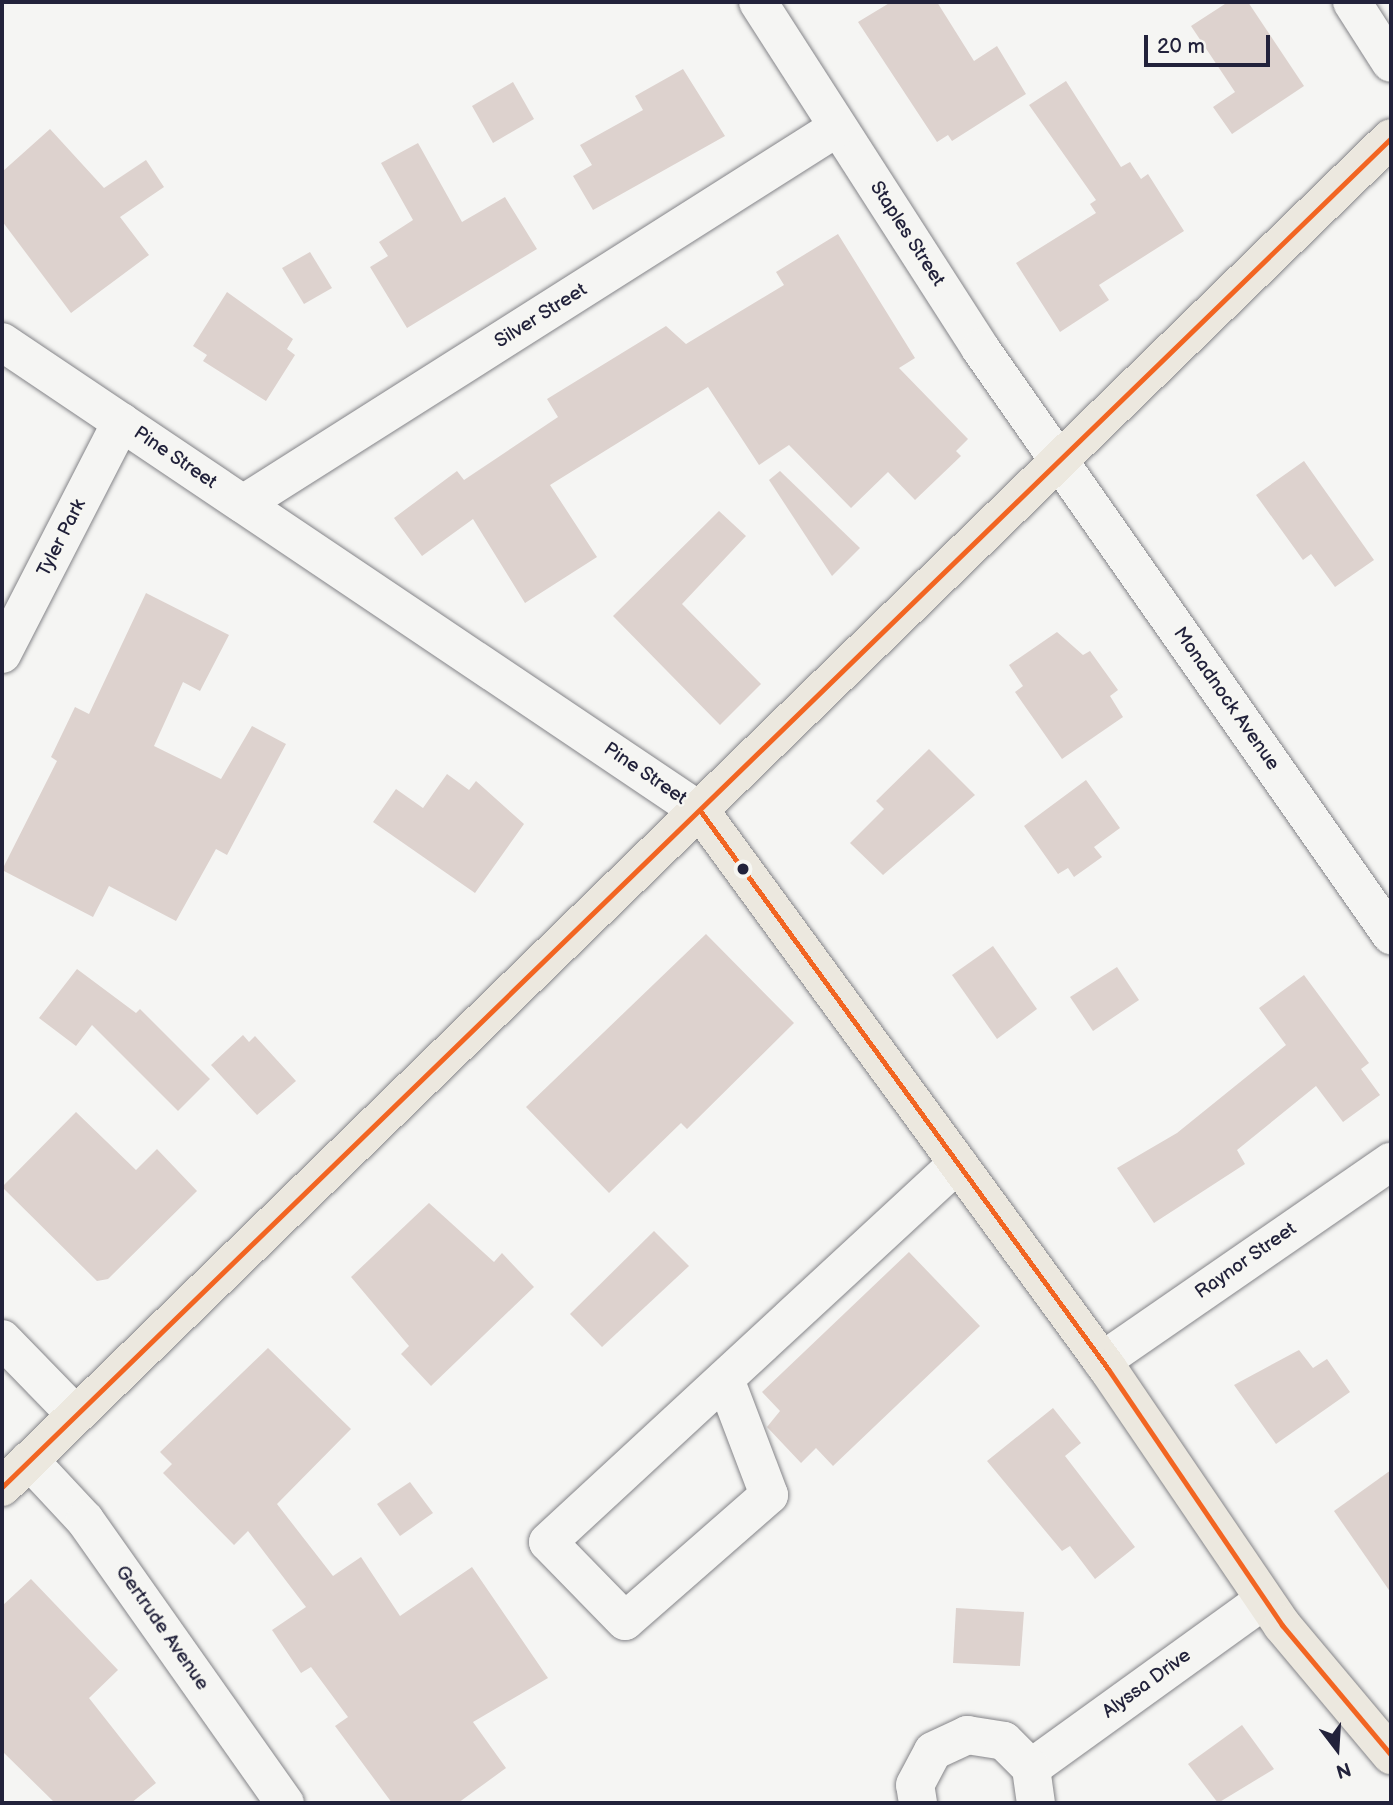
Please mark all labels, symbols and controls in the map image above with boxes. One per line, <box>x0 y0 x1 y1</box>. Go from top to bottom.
scale bar <box>1148 21 1274 65</box>
text: 20 m <box>1157 34 1205 59</box>
street label: Staples Street <box>865 177 949 291</box>
street label: Silver Street <box>491 279 591 353</box>
street label: Pine Street <box>129 422 221 494</box>
street label: Tyler Park <box>33 495 91 581</box>
street label: Monadnock Avenue <box>1168 623 1284 775</box>
street label: Pine Street <box>599 738 691 810</box>
unlabelled marker <box>736 862 750 876</box>
street label: Raynor Street <box>1191 1218 1301 1304</box>
street label: Gertrude Avenue <box>111 1561 213 1695</box>
street label: Alyssa Drive <box>1098 1644 1196 1724</box>
north arrow <box>1302 1714 1372 1784</box>
text: N <box>1333 1756 1353 1783</box>

